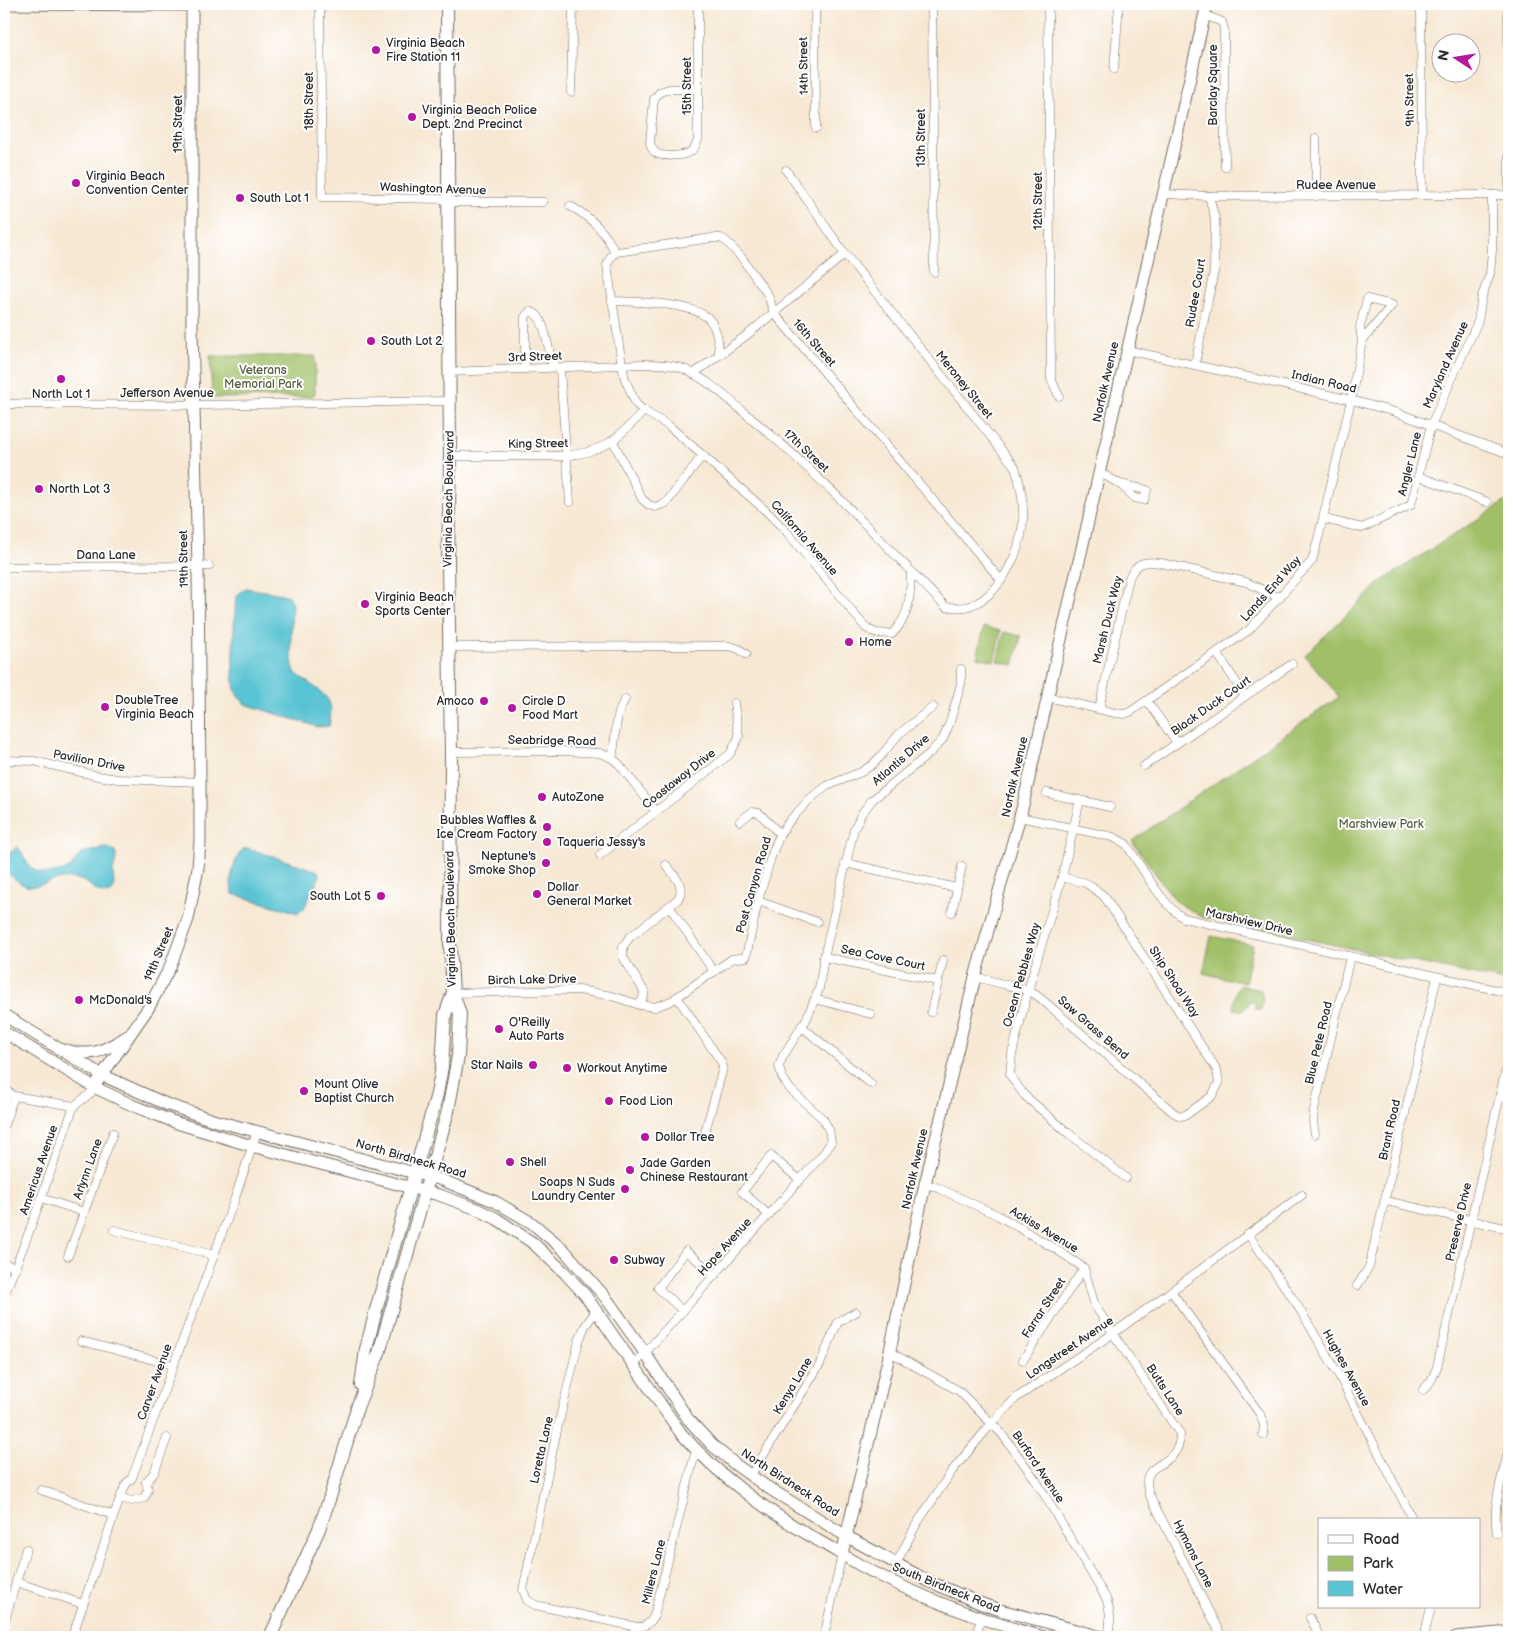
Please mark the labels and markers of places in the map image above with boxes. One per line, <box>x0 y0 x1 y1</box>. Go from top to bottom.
place label: Virginia Beach Fire Station 11 <box>386 36 465 65</box>
marker: Virginia Beach Fire Station 11 <box>370 44 382 56</box>
place label: Virginia Beach Police Dept. 2nd Precinct <box>422 103 537 132</box>
marker: Virginia Beach Police Dept. 2nd Precinct <box>406 111 418 123</box>
place label: Virginia Beach Convention Center <box>86 169 189 198</box>
marker: Virginia Beach Convention Center <box>70 177 82 189</box>
place label: South Lot 1 <box>250 191 309 206</box>
marker: South Lot 1 <box>234 192 246 204</box>
place label: South Lot 2 <box>381 334 442 349</box>
marker: South Lot 2 <box>365 335 377 347</box>
marker: North Lot 1 <box>55 373 67 385</box>
place label: North Lot 1 <box>32 387 90 402</box>
place label: North Lot 3 <box>49 482 110 497</box>
marker: North Lot 3 <box>33 483 45 495</box>
place label: Virginia Beach Sports Center <box>375 590 454 619</box>
marker: Virginia Beach Sports Center <box>359 598 371 610</box>
place label: Home <box>859 635 892 650</box>
marker: Home <box>843 636 855 648</box>
place label: DoubleTree Virginia Beach <box>115 693 194 722</box>
place label: Amoco <box>437 694 474 709</box>
place label: Circle D Food Mart <box>522 694 578 723</box>
marker: Amoco <box>478 695 490 707</box>
marker: DoubleTree Virginia Beach <box>99 701 111 713</box>
marker: Circle D Food Mart <box>506 702 518 714</box>
place label: AutoZone <box>552 790 604 805</box>
marker: AutoZone <box>536 791 548 803</box>
place label: Bubbles Waffles & Ice Cream Factory <box>436 813 538 842</box>
marker: Bubbles Waffles & Ice Cream Factory <box>541 821 553 833</box>
place label: Taqueria Jessy's <box>557 835 646 850</box>
marker: Taqueria Jessy's <box>541 836 553 848</box>
place label: Neptune's Smoke Shop <box>469 849 536 878</box>
marker: Neptune's Smoke Shop <box>540 857 552 869</box>
place label: Dollar General Market <box>547 880 632 909</box>
marker: Dollar General Market <box>531 888 543 900</box>
place label: South Lot 5 <box>310 889 371 904</box>
marker: South Lot 5 <box>375 890 387 902</box>
place label: McDonald's <box>89 993 152 1008</box>
marker: McDonald's <box>73 994 85 1006</box>
place label: O'Reilly Auto Parts <box>509 1015 564 1044</box>
marker: O'Reilly Auto Parts <box>493 1023 505 1035</box>
place label: Star Nails <box>471 1058 523 1073</box>
marker: Star Nails <box>527 1059 539 1071</box>
place label: Workout Anytime <box>577 1061 667 1076</box>
marker: Workout Anytime <box>561 1062 573 1074</box>
place label: Mount Olive Baptist Church <box>314 1077 394 1106</box>
marker: Mount Olive Baptist Church <box>298 1085 310 1097</box>
place label: Food Lion <box>619 1094 673 1109</box>
marker: Food Lion <box>603 1095 615 1107</box>
place label: Dollar Tree <box>655 1130 715 1145</box>
marker: Dollar Tree <box>639 1131 651 1143</box>
place label: Shell <box>520 1155 546 1170</box>
marker: Shell <box>504 1156 516 1168</box>
place label: Jade Garden Chinese Restaurant <box>640 1156 748 1185</box>
marker: Jade Garden Chinese Restaurant <box>624 1164 636 1176</box>
place label: Soaps N Suds Laundry Center <box>531 1175 616 1204</box>
marker: Soaps N Suds Laundry Center <box>619 1183 631 1195</box>
place label: Subway <box>624 1253 665 1268</box>
marker: Subway <box>608 1254 620 1266</box>

